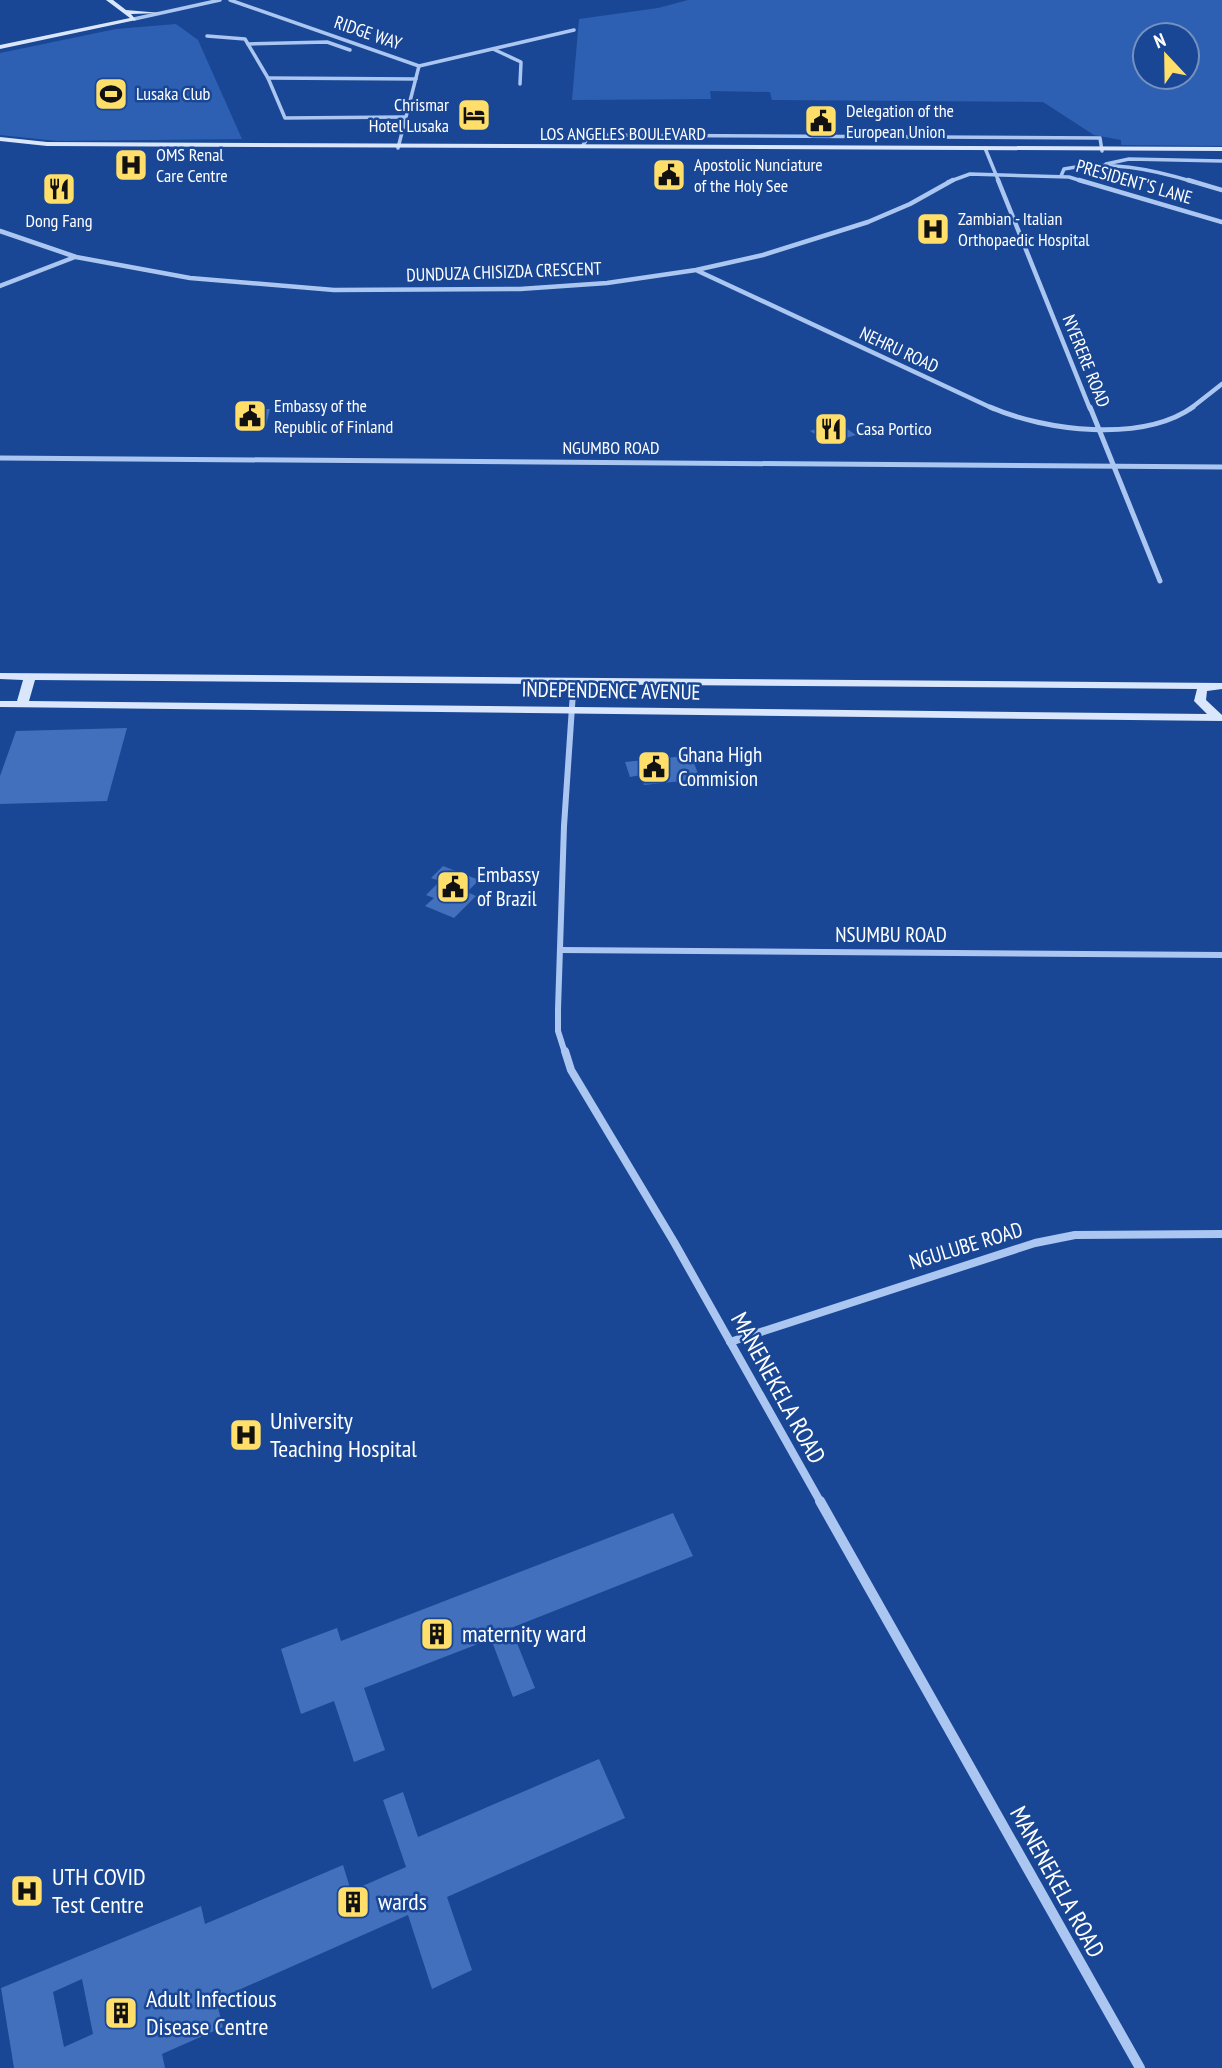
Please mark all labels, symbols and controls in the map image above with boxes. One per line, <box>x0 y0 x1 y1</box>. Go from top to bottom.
street label: RIDGE WAY <box>331 10 406 55</box>
north arrow <box>1131 21 1201 91</box>
text: N <box>1150 27 1169 53</box>
sports icon: Lusaka Club <box>92 75 130 113</box>
place label: Lusaka Club <box>136 82 211 105</box>
place label: Chrismar Hotel Lusaka <box>369 93 449 137</box>
hotel icon: Chrismar Hotel Lusaka <box>455 96 493 134</box>
place label: Delegation of the European Union <box>846 99 954 143</box>
public building icon: Delegation of the European Union <box>802 102 840 140</box>
street label: LOS ANGELES BOULEVARD <box>540 122 706 145</box>
place label: OMS Renal Care Centre <box>156 143 228 187</box>
hospital icon: OMS Renal Care Centre <box>112 146 150 184</box>
place label: Apostolic Nunciature of the Holy See <box>694 153 823 197</box>
street label: PRESIDENT'S LANE <box>1074 154 1195 209</box>
public building icon: Apostolic Nunciature of the Holy See <box>650 156 688 194</box>
restaurant icon: Dong Fang <box>40 170 78 208</box>
place label: Zambian - Italian Orthopaedic Hospital <box>958 207 1090 251</box>
place label: Dong Fang <box>25 209 93 232</box>
hospital icon: Zambian - Italian Orthopaedic Hospital <box>914 210 952 248</box>
street label: DUNDUZA CHISIZDA CRESCENT <box>406 257 602 286</box>
street label: NYERERE ROAD <box>1057 311 1115 410</box>
street label: NEHRU ROAD <box>856 321 942 378</box>
place label: Embassy of the Republic of Finland <box>274 394 393 438</box>
public building icon: Embassy of the Republic of Finland <box>231 397 269 435</box>
restaurant icon: Casa Portico <box>812 410 850 448</box>
place label: Casa Portico <box>856 417 932 440</box>
street label: NGUMBO ROAD <box>562 436 660 459</box>
street label: INDEPENDENCE AVENUE <box>521 675 701 706</box>
place label: Ghana High Commision <box>678 741 762 792</box>
public building icon: Ghana High Commision <box>635 748 673 786</box>
place label: Embassy of Brazil <box>477 861 539 912</box>
public building icon: Embassy of Brazil <box>434 868 472 906</box>
street label: NSUMBU ROAD <box>835 921 947 948</box>
street label: NGULUBE ROAD <box>906 1215 1026 1276</box>
street label: MANENEKELA ROAD <box>724 1307 833 1469</box>
place label: University Teaching Hospital <box>270 1405 417 1464</box>
hospital icon: University Teaching Hospital <box>227 1416 265 1454</box>
building icon: maternity ward <box>418 1615 456 1653</box>
place label: maternity ward <box>462 1618 586 1649</box>
street label: MANENEKELA ROAD <box>1003 1801 1112 1963</box>
place label: UTH COVID Test Centre <box>52 1861 146 1920</box>
hospital icon: UTH COVID Test Centre <box>8 1872 46 1910</box>
building icon: wards <box>334 1883 372 1921</box>
place label: wards <box>378 1886 427 1917</box>
place label: Adult Infectious Disease Centre <box>146 1983 277 2042</box>
building icon: Adult Infectious Disease Centre <box>102 1994 140 2032</box>

